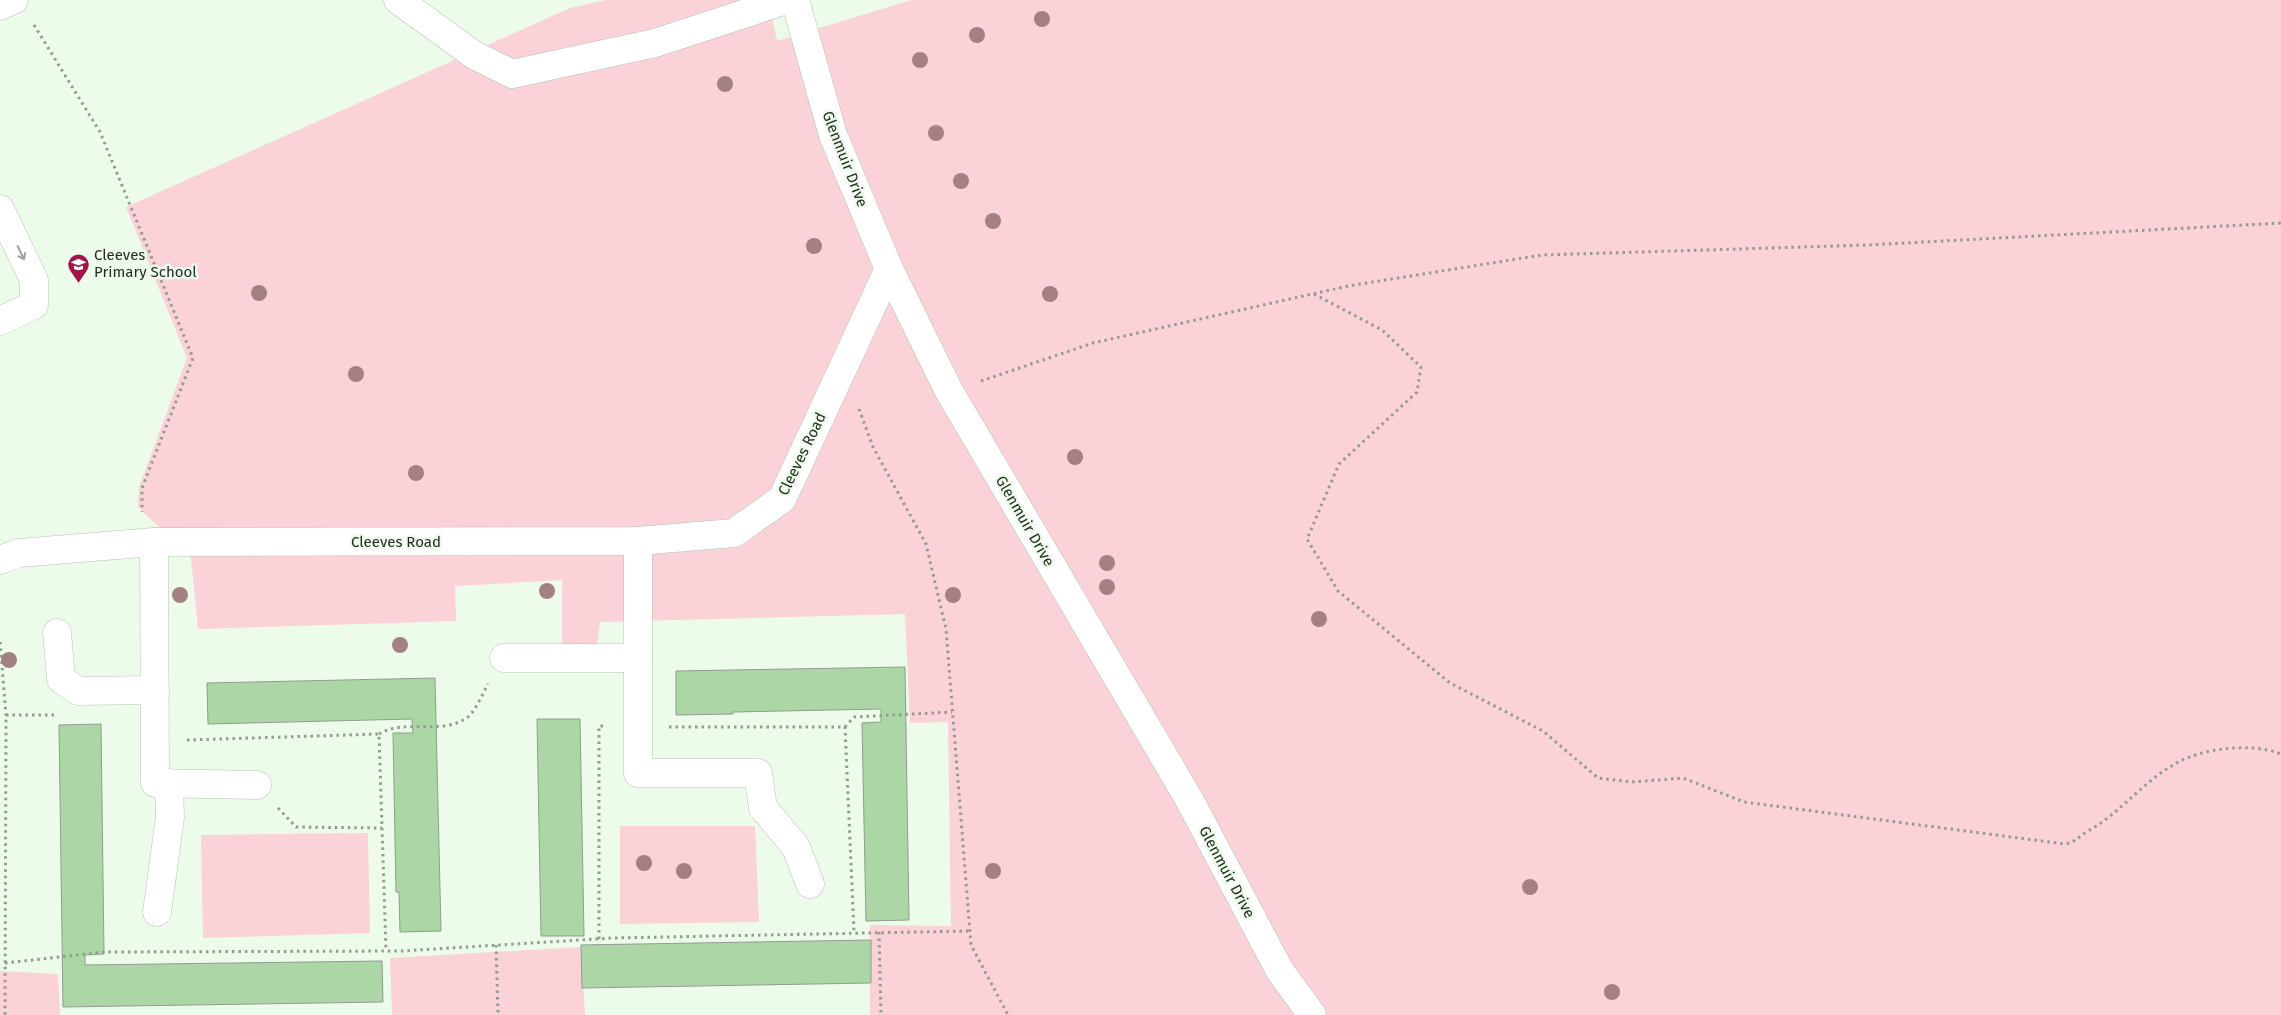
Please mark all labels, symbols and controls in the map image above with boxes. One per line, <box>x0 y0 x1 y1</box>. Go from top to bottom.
street label: Glenmuir Drive <box>818 108 872 210</box>
one-way arrow <box>17 245 26 260</box>
place label: Cleeves Primary School <box>94 246 197 281</box>
school or university icon: Cleeves Primary School <box>66 252 90 283</box>
street label: Cleeves Road <box>774 410 830 498</box>
street label: Glenmuir Drive <box>992 473 1058 569</box>
street label: Cleeves Road <box>351 533 441 551</box>
street label: Glenmuir Drive <box>1195 823 1259 921</box>

